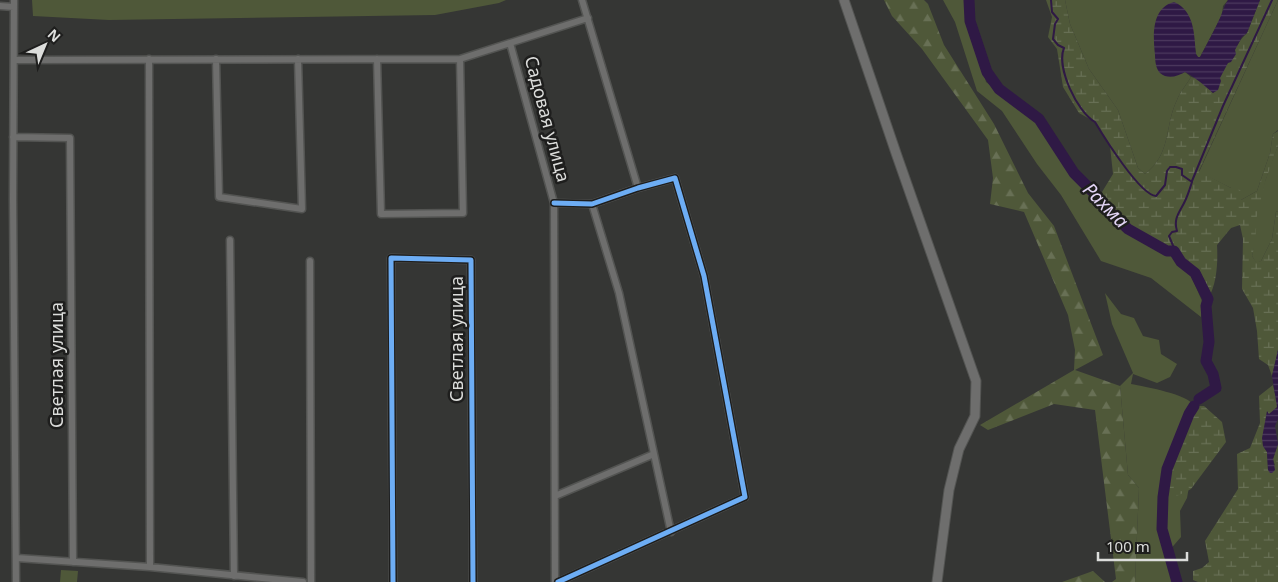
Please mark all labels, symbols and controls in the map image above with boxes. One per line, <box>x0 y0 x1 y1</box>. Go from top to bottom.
north arrow <box>20 20 70 70</box>
text: N <box>44 24 65 46</box>
street label: Садовая улица <box>520 53 576 184</box>
water label: Рахма <box>1078 177 1135 234</box>
street label: Светлая улица <box>444 276 468 402</box>
street label: Светлая улица <box>44 302 68 428</box>
scale bar <box>1098 530 1187 562</box>
text: 100 m <box>1106 536 1150 556</box>

